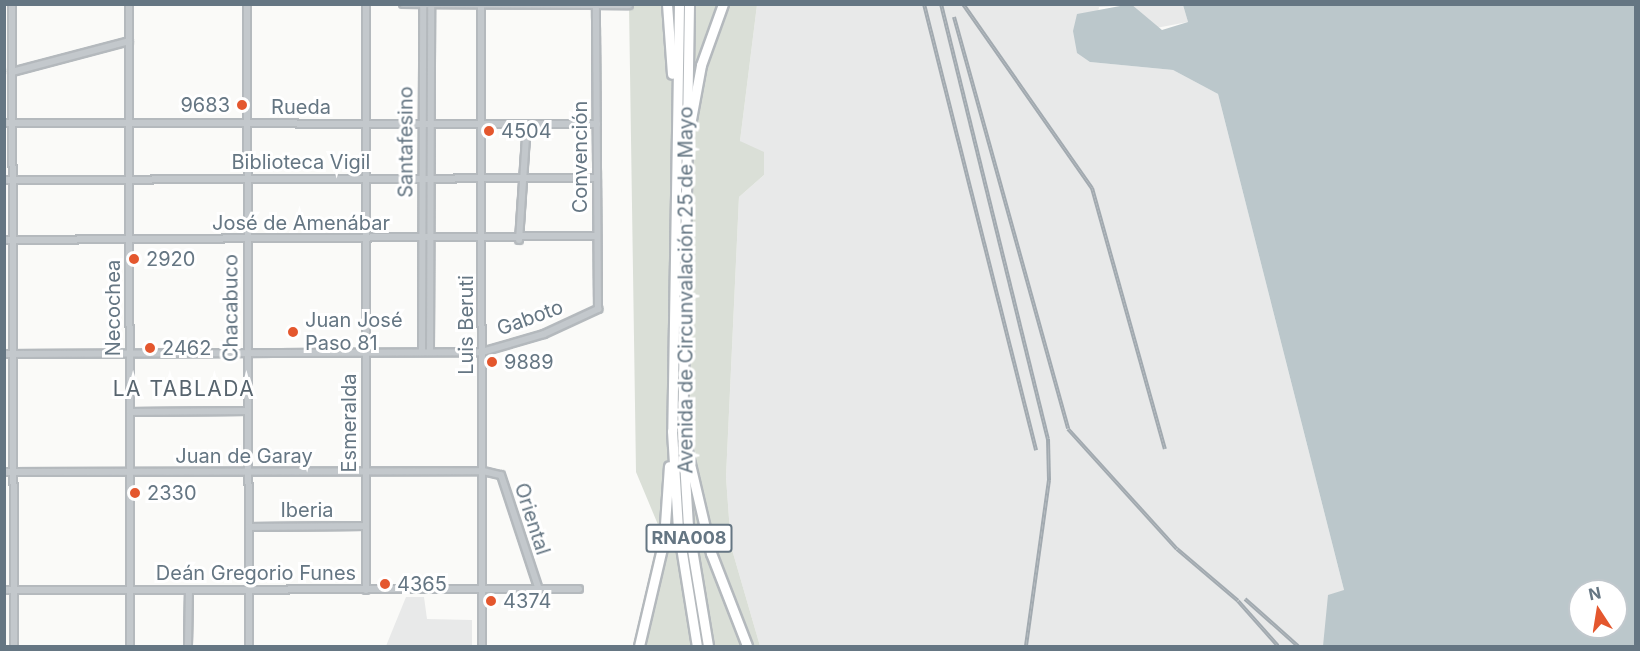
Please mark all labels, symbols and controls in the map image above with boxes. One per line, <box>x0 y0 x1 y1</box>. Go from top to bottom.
street label: Santafesino <box>394 86 418 198</box>
place label: 9683 <box>180 93 230 117</box>
street label: Rueda <box>271 95 331 119</box>
marker: 9683 <box>235 98 249 112</box>
street label: Convención <box>568 101 592 213</box>
street label: Avenida de Circunvalación 25 de Mayo <box>674 106 698 474</box>
place label: 4504 <box>501 119 552 143</box>
marker: 4504 <box>482 124 496 138</box>
street label: Biblioteca Vigil <box>232 150 370 174</box>
street label: José de Amenábar <box>212 211 390 235</box>
place label: 2920 <box>146 247 195 271</box>
marker: 2920 <box>127 252 141 266</box>
street label: Chacabuco <box>219 254 243 362</box>
street label: Necochea <box>101 260 125 356</box>
street label: Luis Beruti <box>454 275 478 375</box>
street label: Gaboto <box>494 295 566 341</box>
place label: Juan José Paso 81 <box>305 308 403 355</box>
marker: Juan José Paso 81 <box>286 325 300 339</box>
place label: 2462 <box>162 336 211 360</box>
marker: 2462 <box>143 341 157 355</box>
place label: 9889 <box>504 350 554 374</box>
marker: 9889 <box>485 355 499 369</box>
street label: Esmeralda <box>337 374 361 472</box>
district label: LA TABLADA <box>113 376 255 402</box>
street label: Juan de Garay <box>175 444 313 468</box>
street label: Oriental <box>509 480 555 558</box>
place label: 2330 <box>147 481 197 505</box>
marker: 2330 <box>128 486 142 500</box>
street label: Iberia <box>280 498 334 522</box>
road number: RNA008 <box>646 523 732 553</box>
street label: Deán Gregorio Funes <box>156 561 356 585</box>
place label: 4365 <box>397 572 447 596</box>
marker: 4365 <box>378 577 392 591</box>
north arrow <box>1568 579 1628 639</box>
text: N <box>1587 582 1603 604</box>
place label: 4374 <box>503 589 551 613</box>
marker: 4374 <box>484 594 498 608</box>

